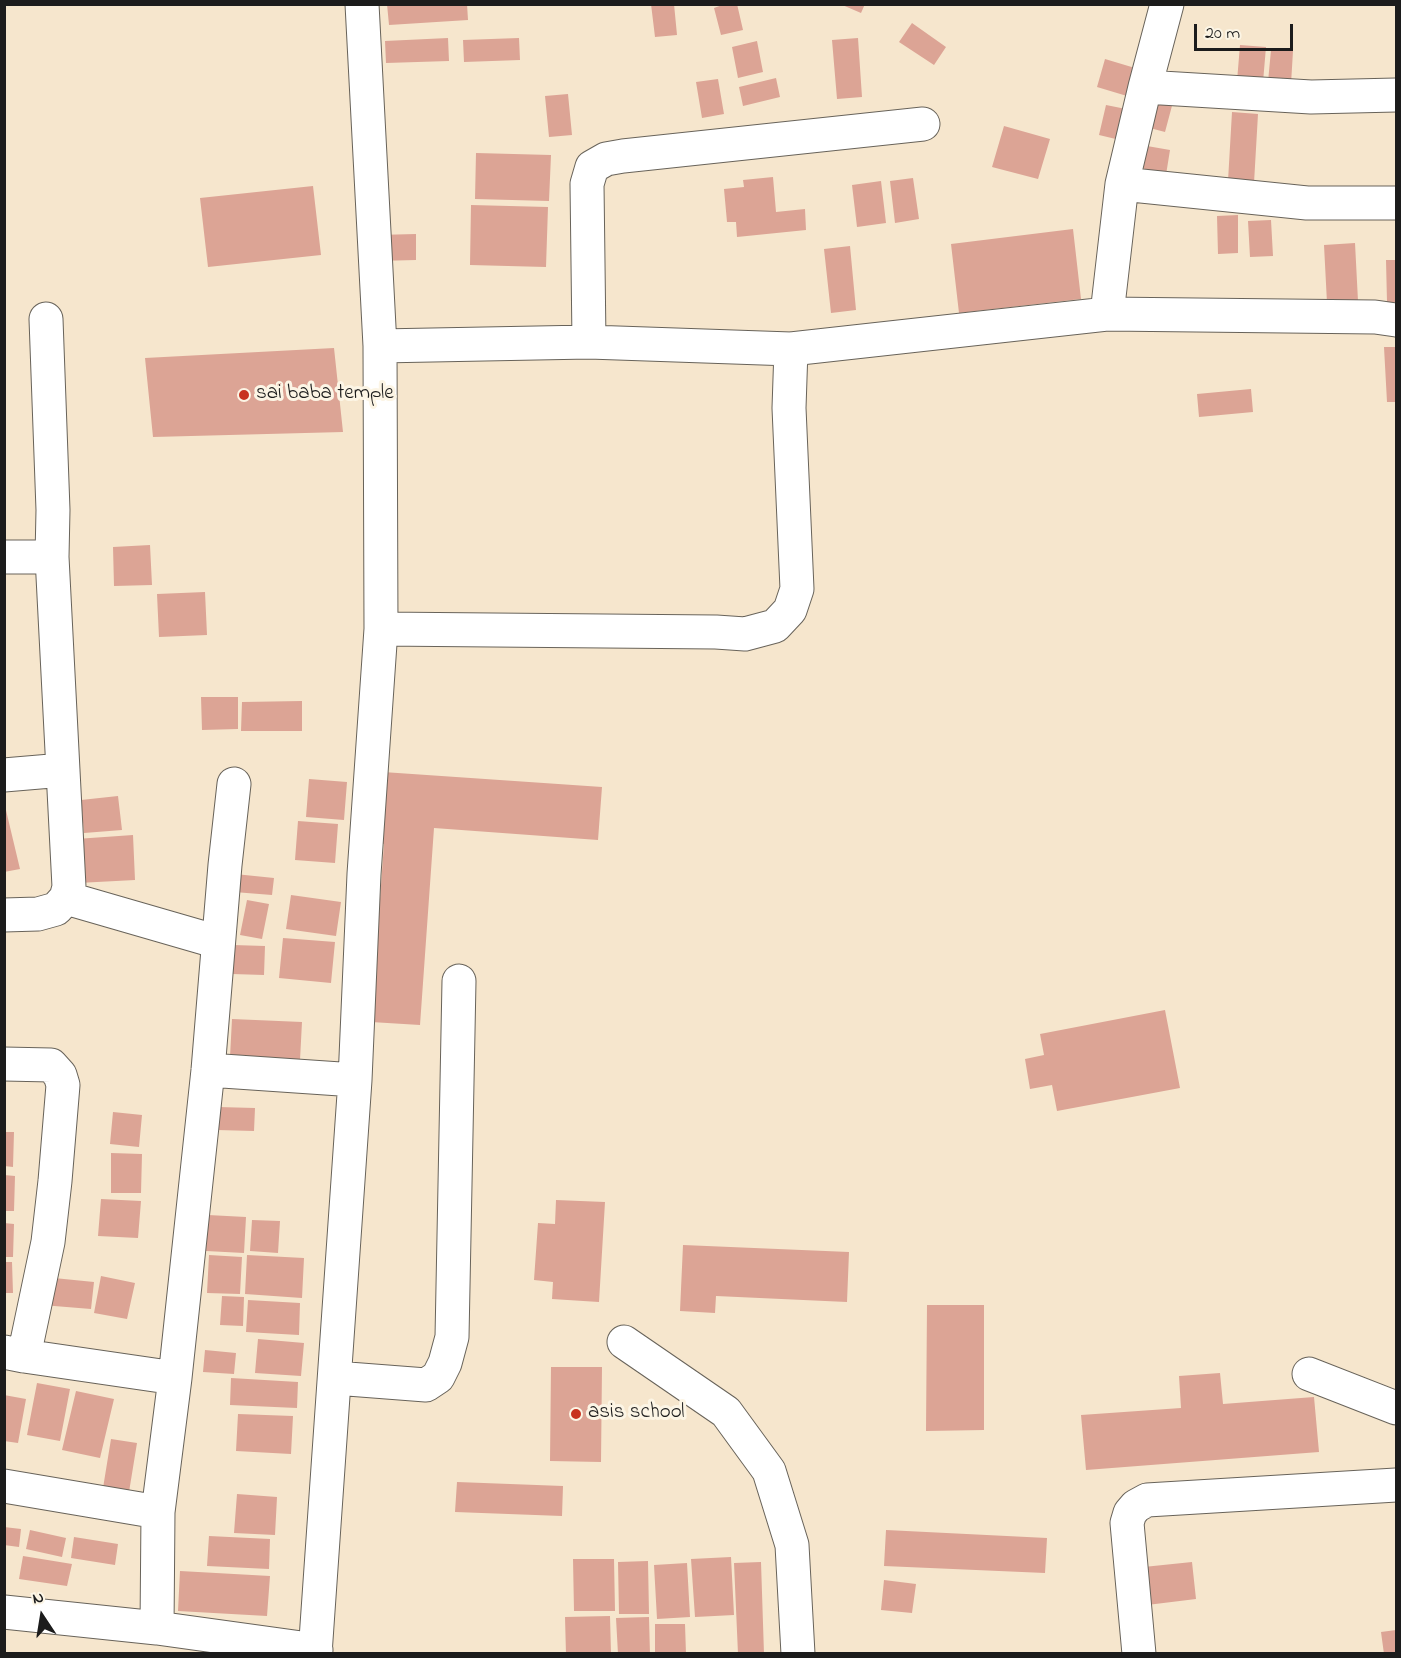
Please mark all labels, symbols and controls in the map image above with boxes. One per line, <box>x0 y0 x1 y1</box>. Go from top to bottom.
scale bar <box>1197 12 1296 50</box>
text: 20 m <box>1205 21 1240 47</box>
place label: sai baba temple <box>256 382 394 408</box>
marker: sai baba temple <box>237 388 251 402</box>
place label: asis school <box>588 1401 684 1427</box>
marker: asis school <box>569 1407 583 1421</box>
north arrow <box>12 1586 72 1646</box>
text: N <box>30 1586 46 1611</box>

